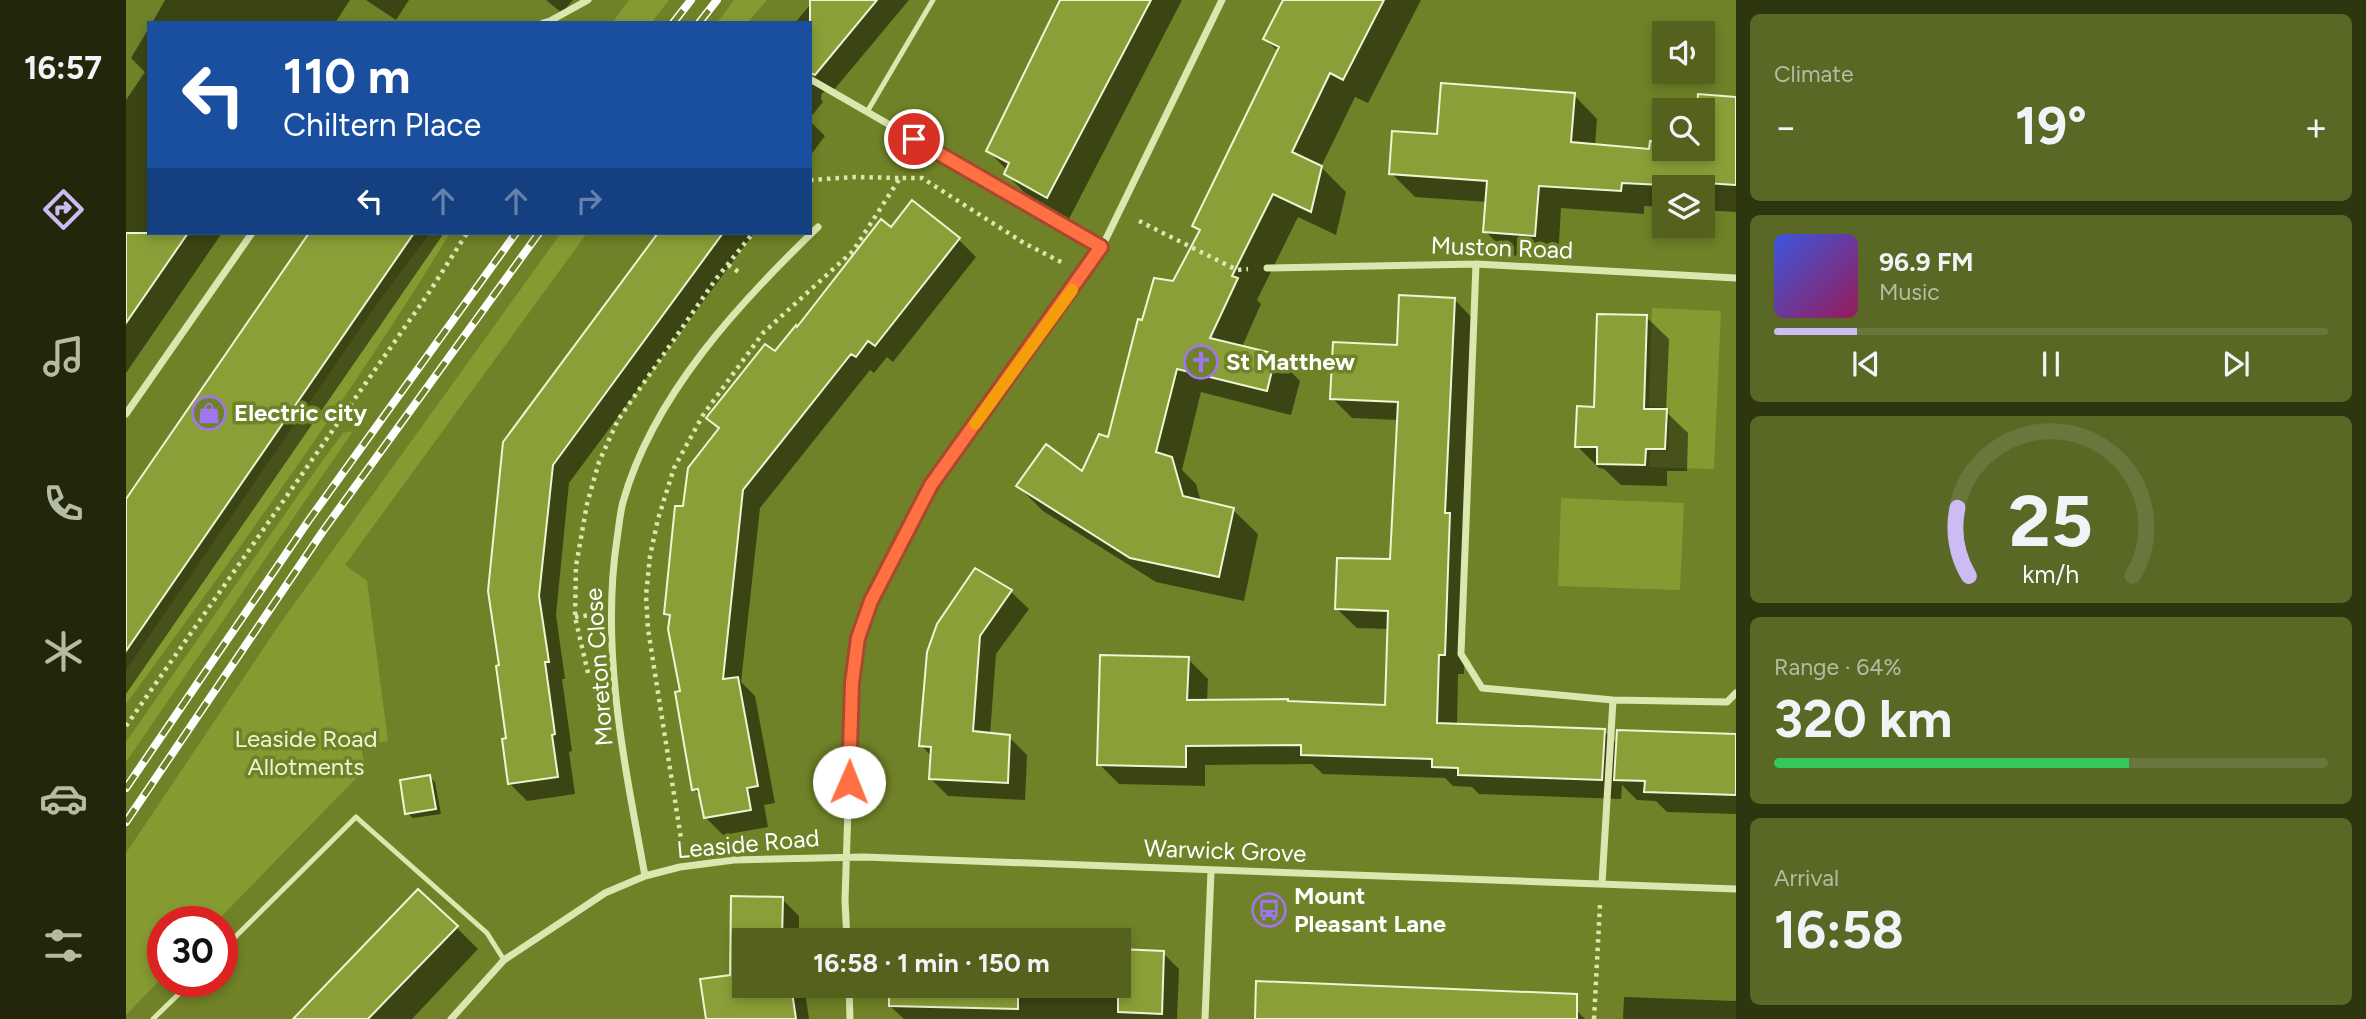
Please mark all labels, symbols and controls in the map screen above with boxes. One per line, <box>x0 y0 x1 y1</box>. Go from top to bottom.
map controls <box>1652 21 1715 238</box>
button: sound <box>1652 21 1715 84</box>
text: 110 m <box>283 46 411 105</box>
text: 16:57 <box>24 49 102 87</box>
icon: left <box>168 49 259 140</box>
text: Climate <box>1774 60 1853 88</box>
text: 19° <box>2015 95 2087 157</box>
button: search <box>1652 98 1715 161</box>
text: − <box>1774 104 1798 150</box>
text: + <box>2304 104 2328 150</box>
text: Chiltern Place <box>283 106 481 144</box>
pin <box>884 109 944 169</box>
icon: arrive <box>895 120 933 158</box>
button: layers <box>1652 175 1715 238</box>
icon: left <box>351 182 389 220</box>
icon: ahead <box>424 182 462 220</box>
icon: ahead <box>497 182 535 220</box>
icon: right <box>570 182 608 220</box>
icon: directions <box>39 185 88 234</box>
street label: Muston Road <box>1430 231 1574 264</box>
text: 96.9 FM <box>1879 246 1974 278</box>
text: Music <box>1879 278 1940 306</box>
icon: music <box>39 332 88 381</box>
church icon: St Matthew <box>1182 343 1220 381</box>
icon: previous <box>1847 345 1885 383</box>
icon: pause <box>2032 345 2070 383</box>
icon: next <box>2217 345 2255 383</box>
place label: St Matthew <box>1226 347 1355 376</box>
shop icon: Electric city <box>190 394 228 432</box>
place label: Electric city <box>234 398 367 427</box>
text: 25 <box>2009 477 2093 564</box>
icon: phone <box>39 479 88 528</box>
text: km/h <box>2022 558 2080 588</box>
street label: Moreton Close <box>579 587 618 747</box>
icon: climate <box>39 627 88 676</box>
text: Range · 64% <box>1774 653 1902 681</box>
text: 320 km <box>1774 688 1952 750</box>
park label: Leaside Road Allotments <box>235 724 377 781</box>
position arrow <box>812 745 886 819</box>
icon: car <box>39 774 88 823</box>
street label: Leaside Road <box>676 823 820 864</box>
street label: Warwick Grove <box>1143 833 1307 868</box>
text: Arrival <box>1774 864 1839 892</box>
place label: Mount Pleasant Lane <box>1294 881 1446 938</box>
bus stop icon: Mount Pleasant Lane <box>1250 891 1288 929</box>
text: 16:58 <box>1774 899 1904 961</box>
speed limit sign: 30 <box>147 906 238 997</box>
icon: filters <box>39 921 88 970</box>
text: 16:58 · 1 min · 150 m <box>813 947 1050 979</box>

